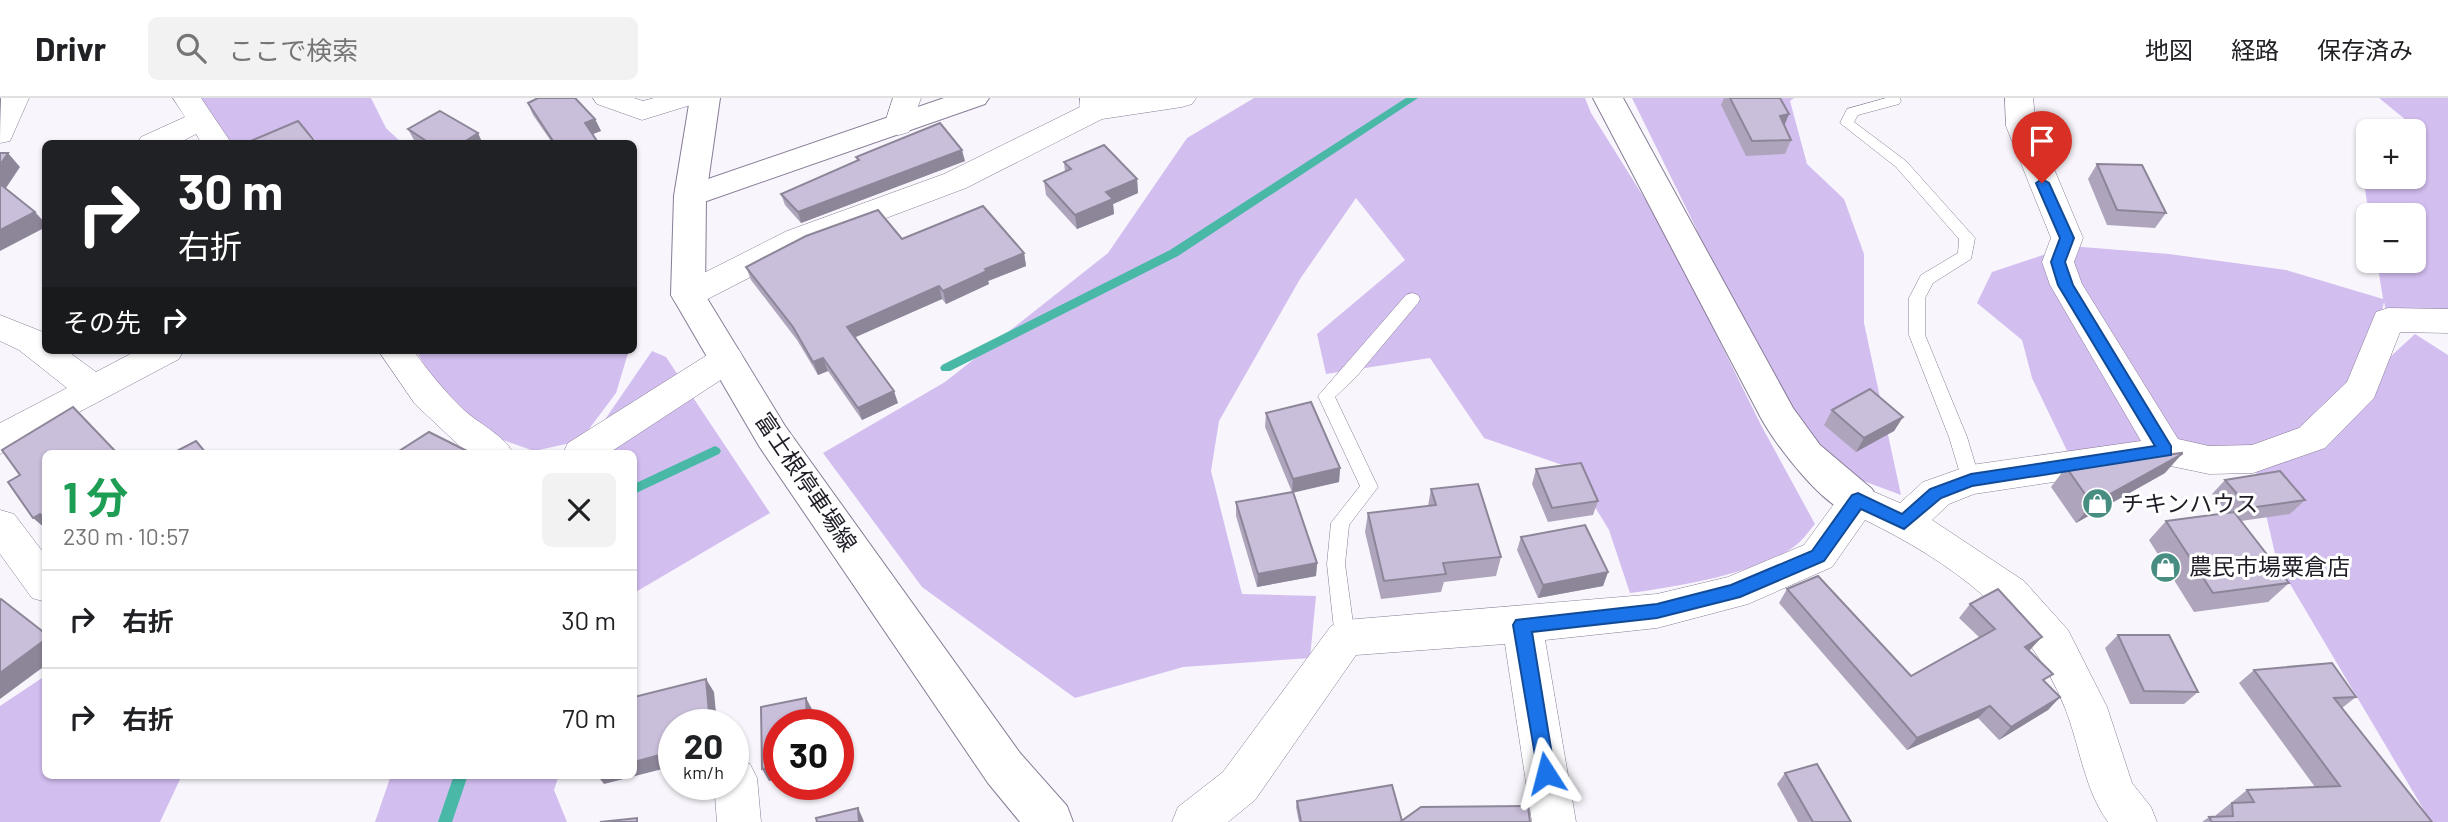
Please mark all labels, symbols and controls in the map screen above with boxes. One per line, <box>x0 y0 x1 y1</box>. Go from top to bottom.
search box <box>148 17 638 80</box>
text: Drivr <box>35 28 106 68</box>
icon: search <box>172 29 210 67</box>
text: ここで検索 <box>228 34 358 65</box>
text: 地図 <box>2145 35 2193 64</box>
text: 経路 <box>2231 35 2279 64</box>
text: 保存済み <box>2317 35 2413 64</box>
pin <box>2012 111 2072 183</box>
map controls <box>2356 119 2426 273</box>
button: + <box>2356 119 2426 189</box>
icon: arrive <box>2023 122 2061 160</box>
text: 30 m <box>178 161 283 220</box>
icon: right <box>63 168 154 259</box>
button: − <box>2356 203 2426 273</box>
text: 右折 <box>178 226 242 264</box>
icon: right <box>155 301 193 339</box>
text: その先 <box>63 306 141 337</box>
street label: 富士根停車場線 <box>750 407 863 556</box>
text: 1 分 <box>63 471 128 521</box>
button: close <box>542 473 616 547</box>
shop icon: チキンハウス <box>2081 487 2115 521</box>
place label: チキンハウス <box>2121 489 2258 517</box>
text: 230 m · 10:57 <box>63 522 189 550</box>
shop icon: 農民市場粟倉店 <box>2149 550 2183 584</box>
place label: 農民市場粟倉店 <box>2189 552 2350 580</box>
icon: right <box>63 600 101 638</box>
text: 30 m <box>561 604 616 635</box>
text: 右折 <box>122 605 174 636</box>
icon: right <box>63 698 101 736</box>
text: 70 m <box>562 702 616 733</box>
text: 右折 <box>122 703 174 734</box>
speed limit sign: 30 <box>763 709 854 800</box>
text: 20 <box>684 724 723 766</box>
position arrow <box>1509 736 1583 810</box>
text: km/h <box>683 761 724 783</box>

